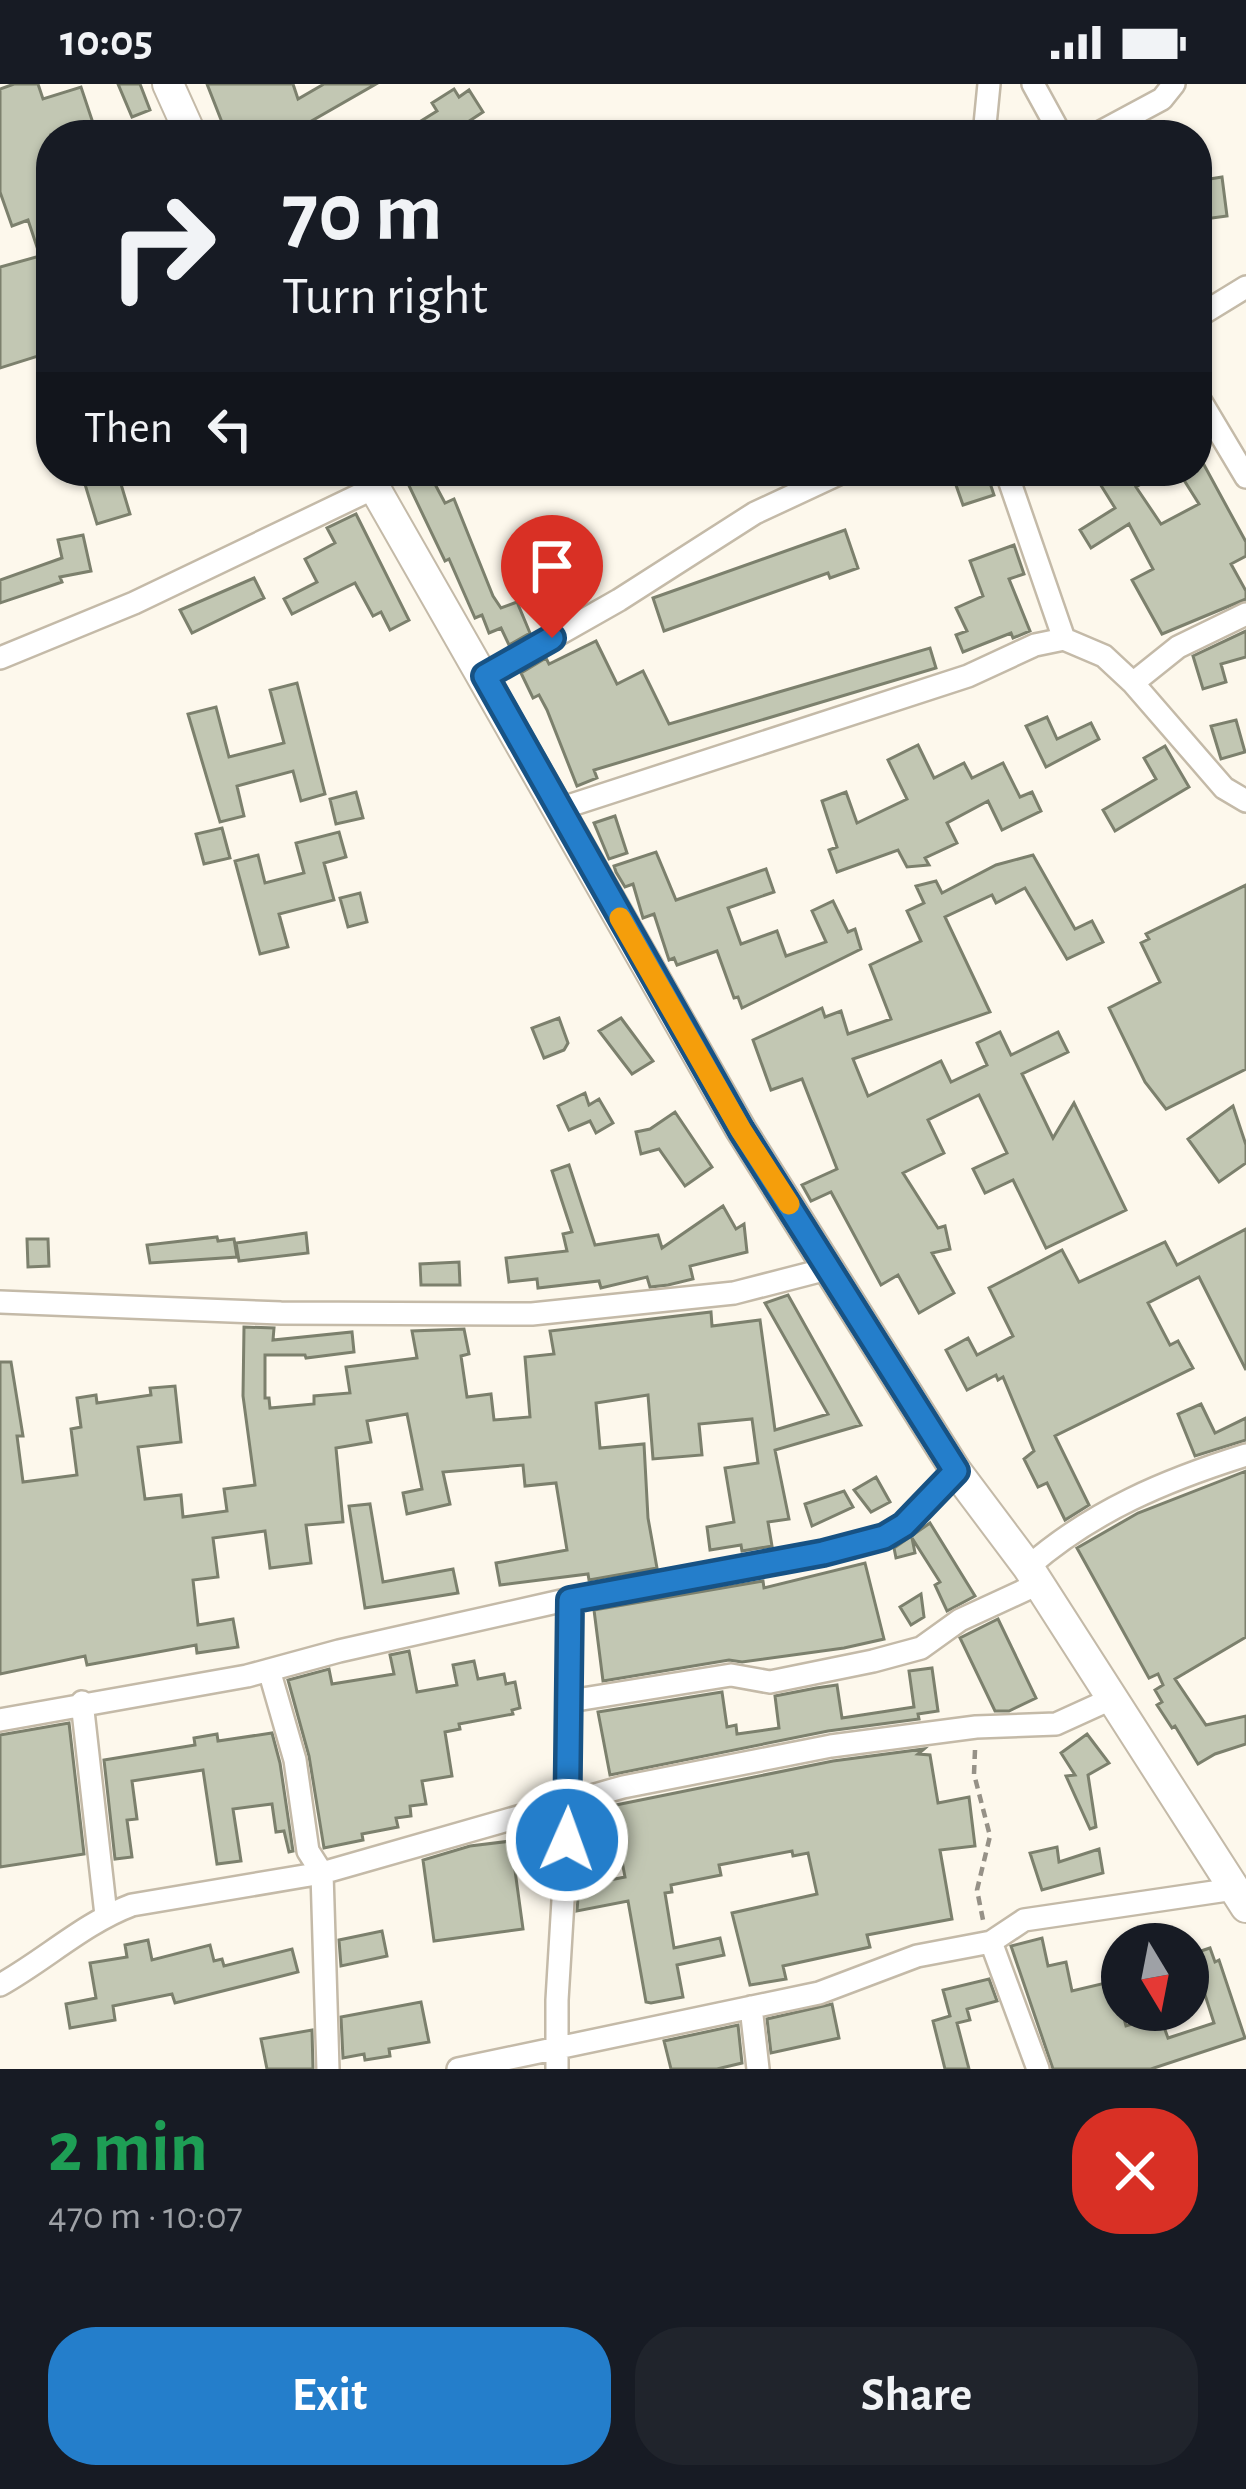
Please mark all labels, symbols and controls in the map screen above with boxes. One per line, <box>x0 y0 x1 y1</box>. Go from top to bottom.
text: 10:05 <box>60 19 153 64</box>
icon: right <box>84 168 240 324</box>
text: 70 m <box>282 172 443 256</box>
text: Turn right <box>282 270 488 324</box>
icon: left <box>197 396 263 462</box>
text: Then <box>84 406 173 451</box>
pin <box>501 515 603 638</box>
icon: arrive <box>519 533 585 599</box>
position arrow <box>504 1777 630 1903</box>
north arrow <box>1101 1923 1209 2031</box>
map controls <box>1101 1923 1209 2031</box>
button: close <box>1072 2108 1198 2234</box>
text: 2 min <box>48 2112 208 2184</box>
text: 470 m · 10:07 <box>48 2197 243 2236</box>
button: Exit <box>48 2327 611 2465</box>
button: Share <box>635 2327 1198 2465</box>

